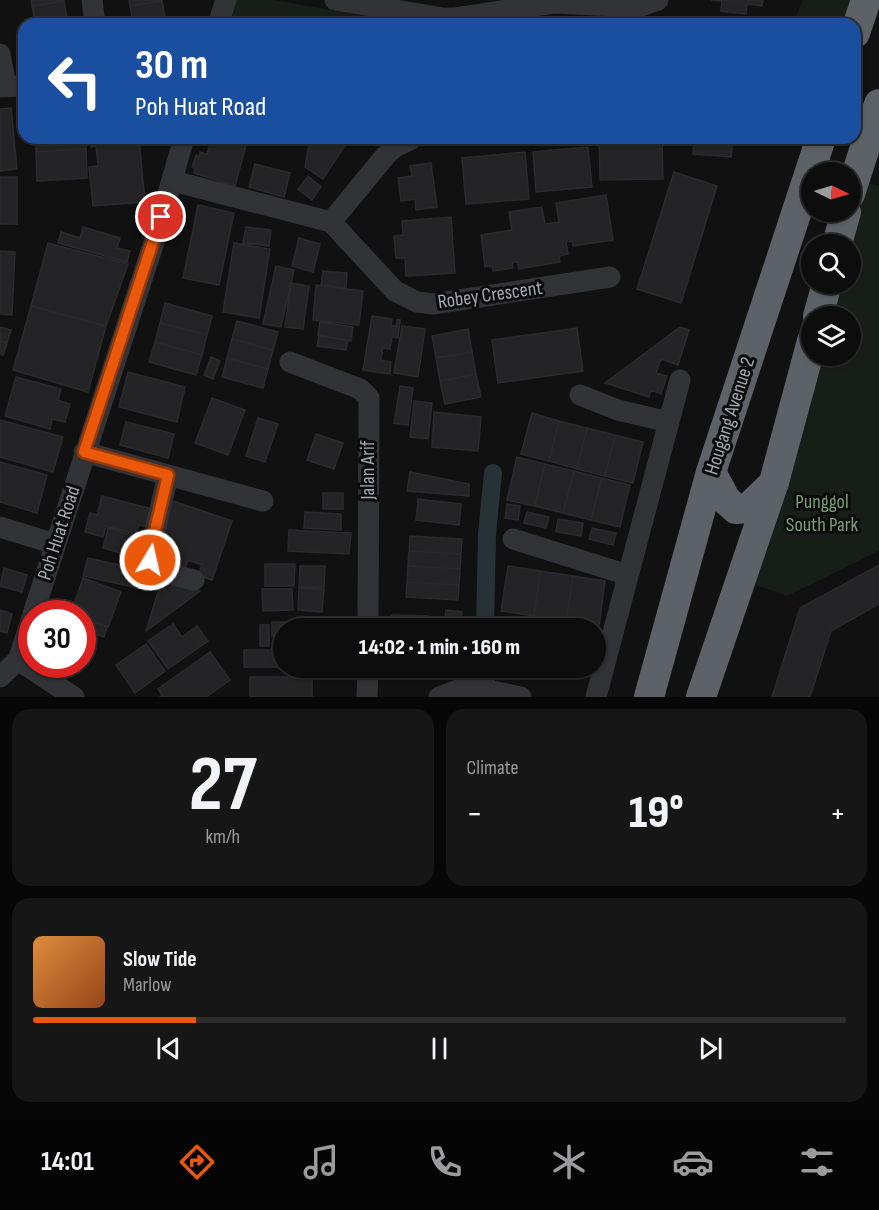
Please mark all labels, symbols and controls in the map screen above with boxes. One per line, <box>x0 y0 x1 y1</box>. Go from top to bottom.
text: 30 m <box>135 40 208 91</box>
icon: left <box>36 42 114 120</box>
text: Poh Huat Road <box>135 91 266 123</box>
north arrow <box>801 162 861 222</box>
map controls <box>801 162 861 366</box>
pin <box>135 191 186 242</box>
icon: arrive <box>144 200 177 233</box>
button: search <box>801 234 861 294</box>
street label: Robey Crescent <box>436 276 544 314</box>
button: layers <box>801 306 861 366</box>
street label: Hougang Avenue 2 <box>700 354 760 478</box>
street label: Jalan Arif <box>356 440 380 501</box>
street label: Poh Huat Road <box>33 483 85 583</box>
park label: Punggol South Park <box>786 490 859 537</box>
position arrow <box>118 528 182 592</box>
speed limit sign: 30 <box>18 600 96 678</box>
text: 14:02 · 1 min · 160 m <box>359 634 520 661</box>
text: 27 <box>189 739 257 832</box>
text: Climate <box>467 756 519 780</box>
text: 19° <box>629 786 684 841</box>
text: − <box>467 794 483 834</box>
text: + <box>830 794 846 834</box>
text: km/h <box>205 825 240 849</box>
text: Slow Tide <box>123 946 197 973</box>
text: Marlow <box>123 973 171 997</box>
icon: previous <box>152 1032 185 1065</box>
icon: pause <box>423 1032 456 1065</box>
icon: next <box>694 1032 727 1065</box>
icon: directions <box>176 1141 218 1183</box>
icon: music <box>300 1141 342 1183</box>
icon: phone <box>424 1141 466 1183</box>
icon: climate <box>548 1141 590 1183</box>
icon: car <box>672 1141 714 1183</box>
icon: filters <box>796 1141 838 1183</box>
text: 14:01 <box>41 1146 94 1178</box>

